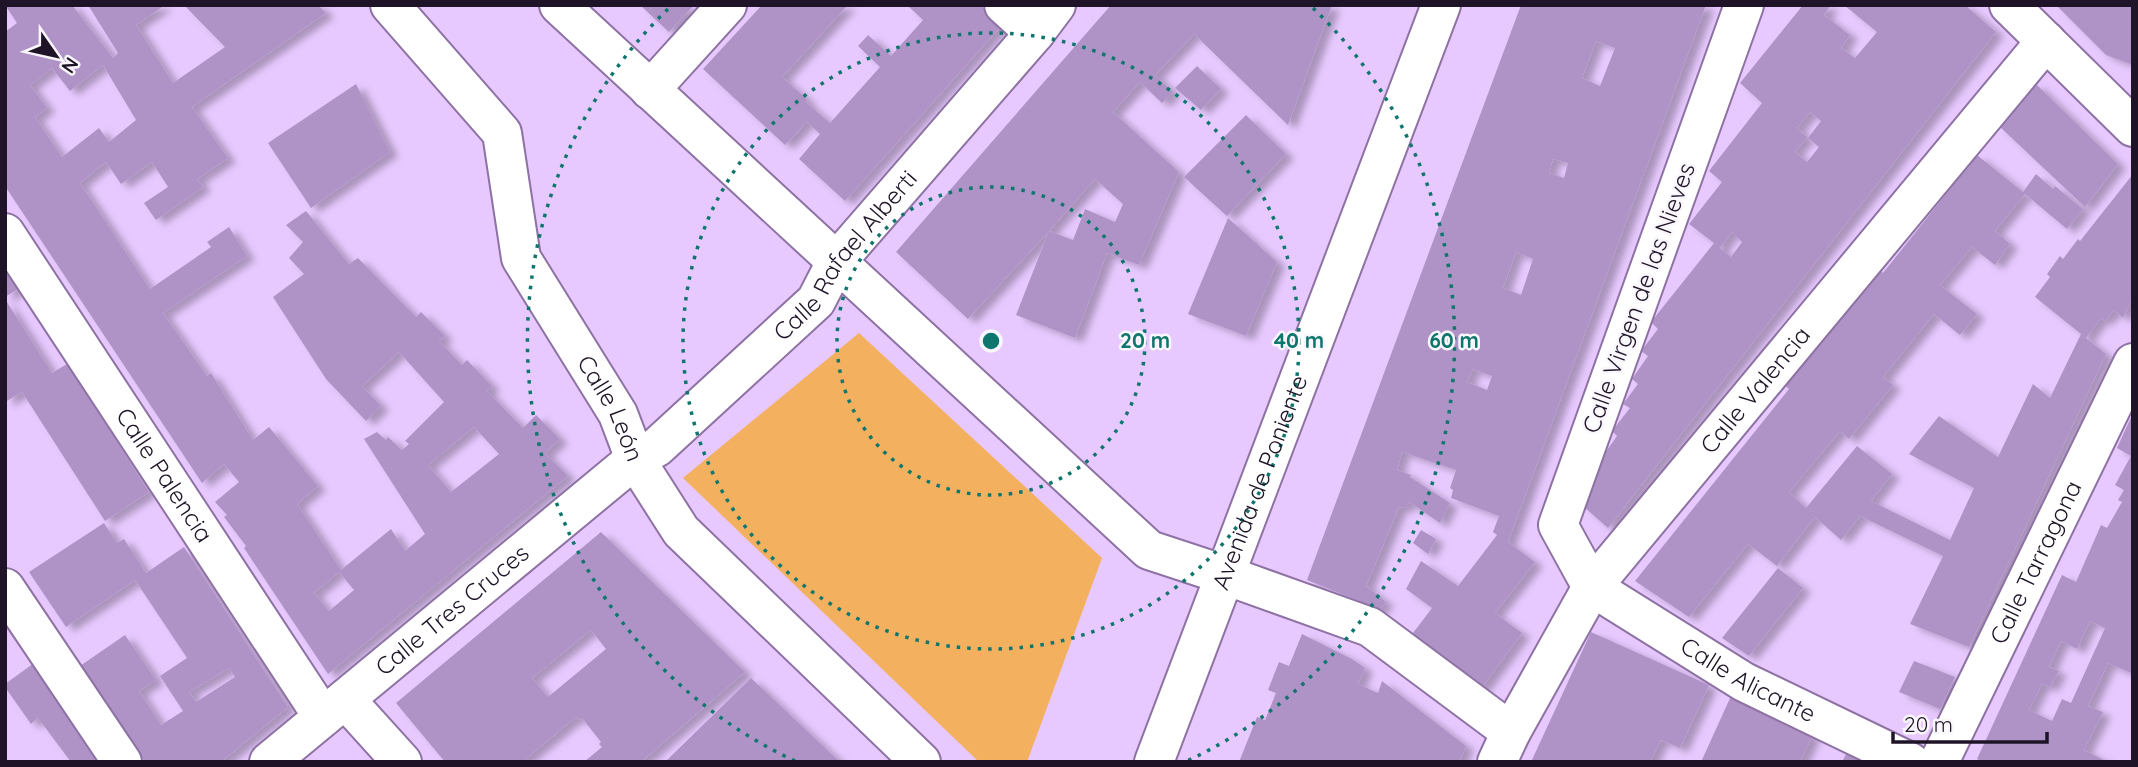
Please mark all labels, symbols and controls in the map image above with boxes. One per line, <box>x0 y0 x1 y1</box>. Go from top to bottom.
north arrow <box>21 21 91 91</box>
text: N <box>56 53 84 78</box>
street label: Calle Virgen de las Nieves <box>1575 158 1701 437</box>
street label: Calle Rafael Alberti <box>767 164 923 347</box>
street label: Calle Valencia <box>1693 320 1816 459</box>
text: 20 m <box>1120 327 1170 353</box>
text: 40 m <box>1274 327 1324 353</box>
text: 60 m <box>1429 327 1479 353</box>
centre of rings <box>979 329 1003 353</box>
street label: Calle León <box>571 349 651 465</box>
street label: Avenida de Poniente <box>1205 371 1313 593</box>
street label: Calle Palencia <box>110 402 220 548</box>
street label: Calle Tarragona <box>1983 475 2088 649</box>
street label: Calle Tres Cruces <box>369 537 535 682</box>
street label: Calle Alicante <box>1675 630 1821 728</box>
scale bar <box>1893 700 2047 744</box>
text: 20 m <box>1904 711 1953 737</box>

